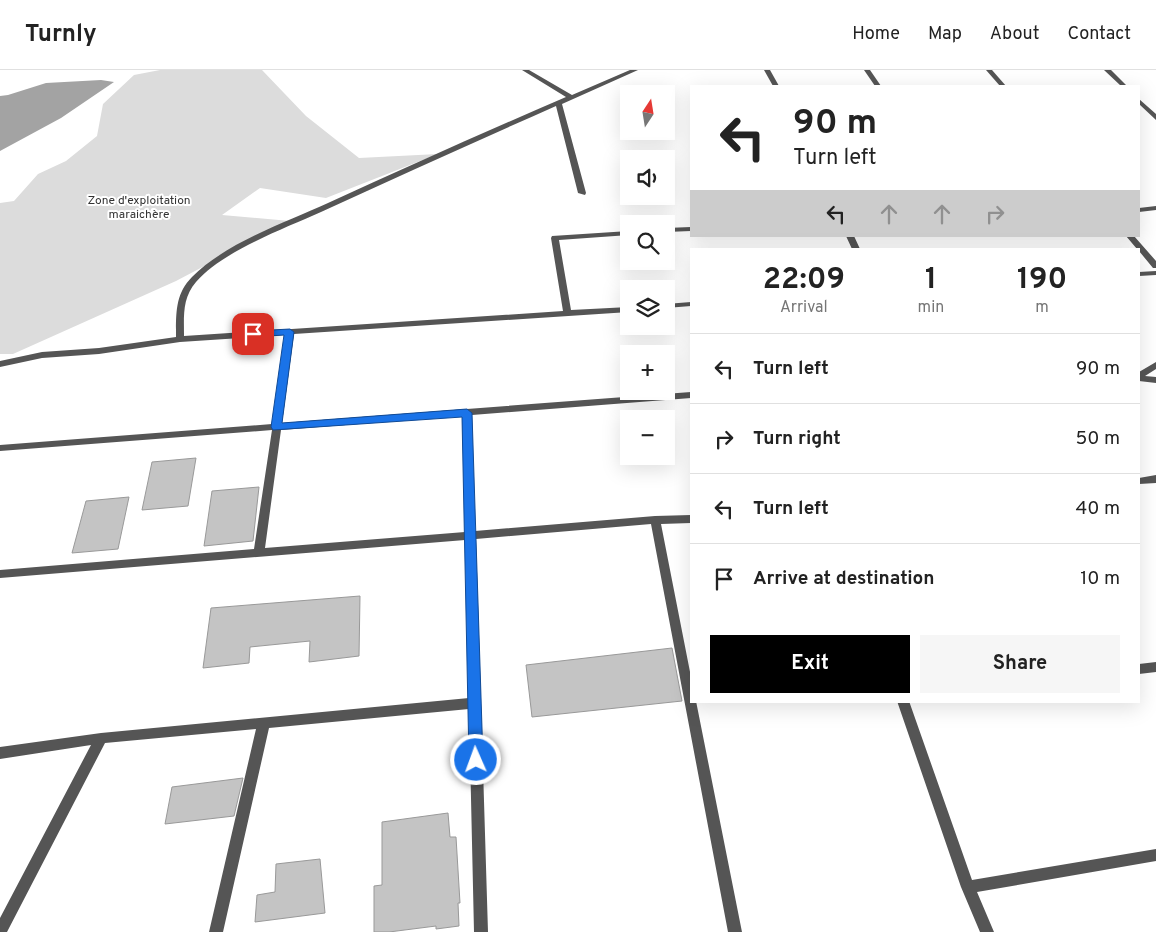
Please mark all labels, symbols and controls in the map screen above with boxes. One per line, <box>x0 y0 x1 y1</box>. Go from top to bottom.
text: Turnly <box>25 20 97 50</box>
text: Home <box>852 23 900 46</box>
text: Map <box>928 23 962 46</box>
text: About <box>990 23 1039 46</box>
text: Contact <box>1067 23 1131 46</box>
north arrow <box>620 85 675 140</box>
map controls <box>620 85 675 465</box>
text: 90 m <box>793 102 877 146</box>
icon: left <box>710 105 775 170</box>
text: Turn left <box>793 145 876 172</box>
button: sound <box>620 150 675 205</box>
park label: Zone d'exploitation maraichère <box>87 193 191 223</box>
icon: left <box>822 200 850 228</box>
icon: ahead <box>875 200 903 228</box>
icon: ahead <box>928 200 956 228</box>
icon: right <box>981 200 1009 228</box>
button: search <box>620 215 675 270</box>
text: 22:09 <box>763 262 845 299</box>
text: 1 <box>925 262 937 299</box>
text: 190 <box>1017 262 1067 299</box>
button: layers <box>620 280 675 335</box>
text: Arrival <box>780 298 828 318</box>
text: min <box>918 298 944 318</box>
text: m <box>1035 298 1049 318</box>
pin <box>232 313 274 355</box>
icon: arrive <box>239 320 267 348</box>
button: + <box>620 345 675 400</box>
icon: left <box>710 355 738 383</box>
text: Turn left <box>753 357 829 381</box>
text: 90 m <box>1076 357 1120 381</box>
button: − <box>620 410 675 465</box>
icon: right <box>710 425 738 453</box>
text: Turn right <box>753 427 841 451</box>
text: 50 m <box>1075 427 1120 451</box>
icon: left <box>710 495 738 523</box>
text: Turn left <box>753 497 829 521</box>
text: 40 m <box>1075 497 1120 521</box>
icon: arrive <box>710 565 738 593</box>
text: Arrive at destination <box>753 567 934 591</box>
text: 10 m <box>1080 567 1120 591</box>
button: Exit <box>710 635 910 693</box>
button: Share <box>920 635 1120 693</box>
position arrow <box>449 733 501 785</box>

